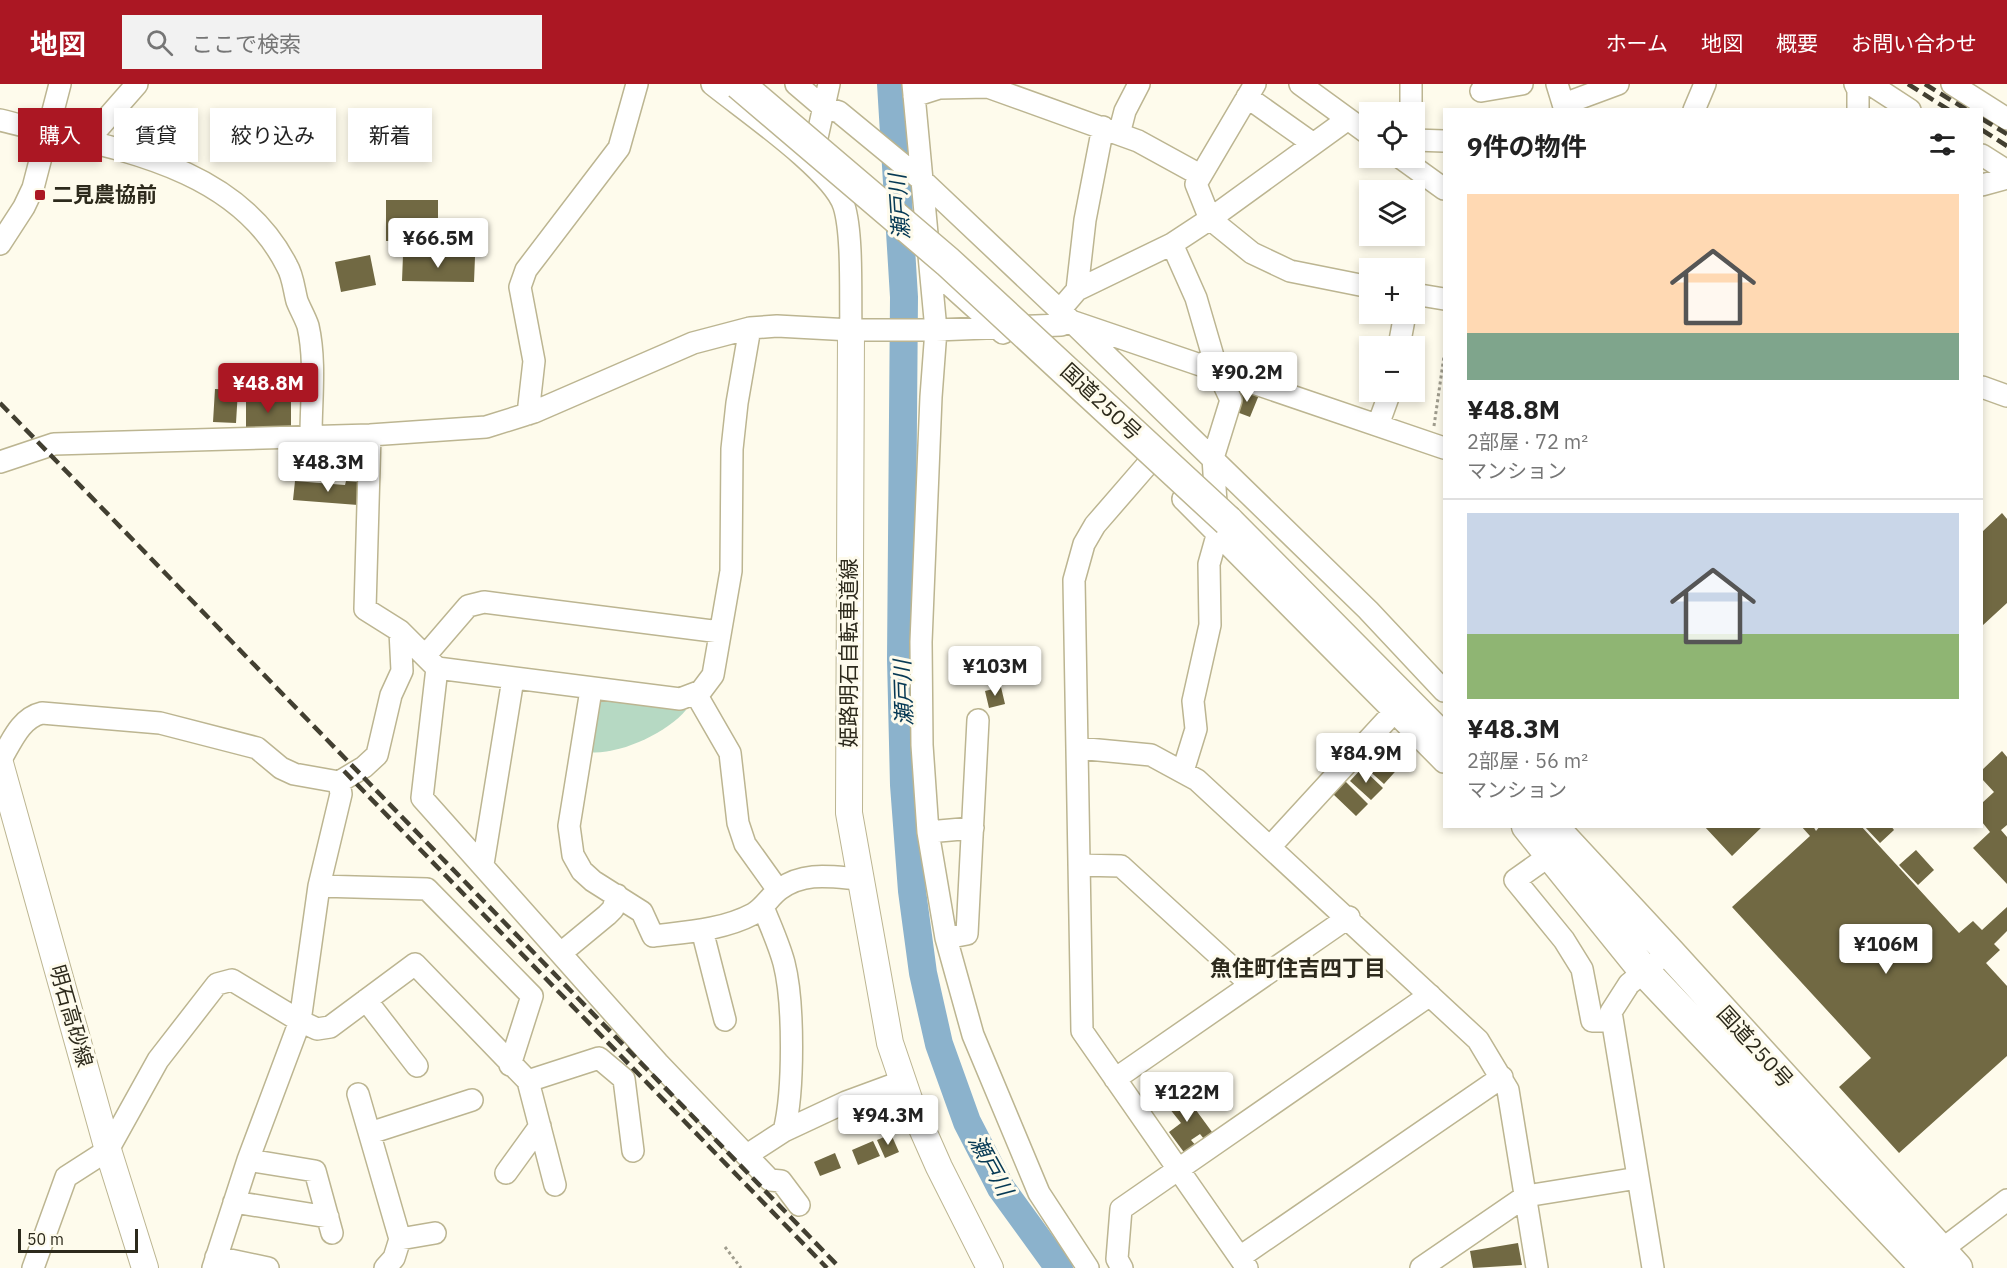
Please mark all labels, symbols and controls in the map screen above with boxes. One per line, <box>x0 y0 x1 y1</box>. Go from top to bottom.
search box <box>122 15 542 69</box>
text: 地図 <box>30 25 86 62</box>
icon: search <box>143 26 176 59</box>
text: ここで検索 <box>191 29 301 58</box>
text: ホーム <box>1606 29 1668 57</box>
text: 地図 <box>1701 29 1743 57</box>
text: 概要 <box>1776 29 1818 57</box>
text: お問い合わせ <box>1851 29 1977 57</box>
map controls <box>1359 102 1425 402</box>
button: locate <box>1359 102 1425 168</box>
chip: 購入 <box>18 108 102 162</box>
chip: 賃貸 <box>114 108 198 162</box>
chip: 絞り込み <box>210 108 336 162</box>
chip: 新着 <box>348 108 432 162</box>
icon: filters <box>1926 128 1959 161</box>
text: 9件の物件 <box>1467 129 1587 163</box>
water label: 瀬戸川 <box>882 171 915 241</box>
place label: 二見農協前 <box>52 180 157 208</box>
button: layers <box>1359 180 1425 246</box>
marker: 二見農協前 <box>33 188 47 202</box>
pin: ¥66.5M <box>389 218 487 269</box>
text: ¥66.5M <box>402 224 474 251</box>
icon: home <box>1659 233 1767 341</box>
button: + <box>1359 258 1425 324</box>
button: − <box>1359 336 1425 402</box>
pin: ¥90.2M <box>1198 352 1296 403</box>
street label: 国道250号 <box>1055 357 1148 446</box>
text: ¥90.2M <box>1211 358 1283 385</box>
pin: ¥48.8M <box>219 363 317 414</box>
text: ¥48.8M <box>232 369 304 396</box>
text: ¥48.8M <box>1467 392 1560 426</box>
text: 2部屋 · 72 m² <box>1467 428 1588 455</box>
pin: ¥48.3M <box>279 442 377 493</box>
text: ¥48.3M <box>292 448 364 475</box>
text: マンション <box>1467 457 1567 484</box>
icon: home <box>1659 552 1767 660</box>
street label: 姫路明石自転車道線 <box>834 559 862 748</box>
pin: ¥103M <box>953 646 1037 697</box>
text: ¥103M <box>962 652 1028 679</box>
water label: 瀬戸川 <box>887 658 918 727</box>
text: ¥48.3M <box>1467 711 1560 745</box>
pin: ¥84.9M <box>1317 733 1415 784</box>
text: ¥84.9M <box>1330 739 1402 766</box>
text: 2部屋 · 56 m² <box>1467 747 1588 774</box>
text: マンション <box>1467 776 1567 803</box>
pin: ¥106M <box>1844 924 1928 975</box>
text: ¥106M <box>1853 930 1919 957</box>
district label: 魚住町住吉四丁目 <box>1210 953 1386 982</box>
street label: 明石高砂線 <box>44 961 100 1070</box>
street label: 国道250号 <box>1712 1000 1800 1093</box>
pin: ¥122M <box>1145 1072 1229 1123</box>
text: ¥122M <box>1154 1078 1220 1105</box>
pin: ¥94.3M <box>839 1095 937 1146</box>
text: ¥94.3M <box>852 1101 924 1128</box>
water label: 瀬戸川 <box>963 1129 1021 1202</box>
scale bar <box>18 1226 138 1254</box>
text: 50 m <box>27 1229 64 1249</box>

